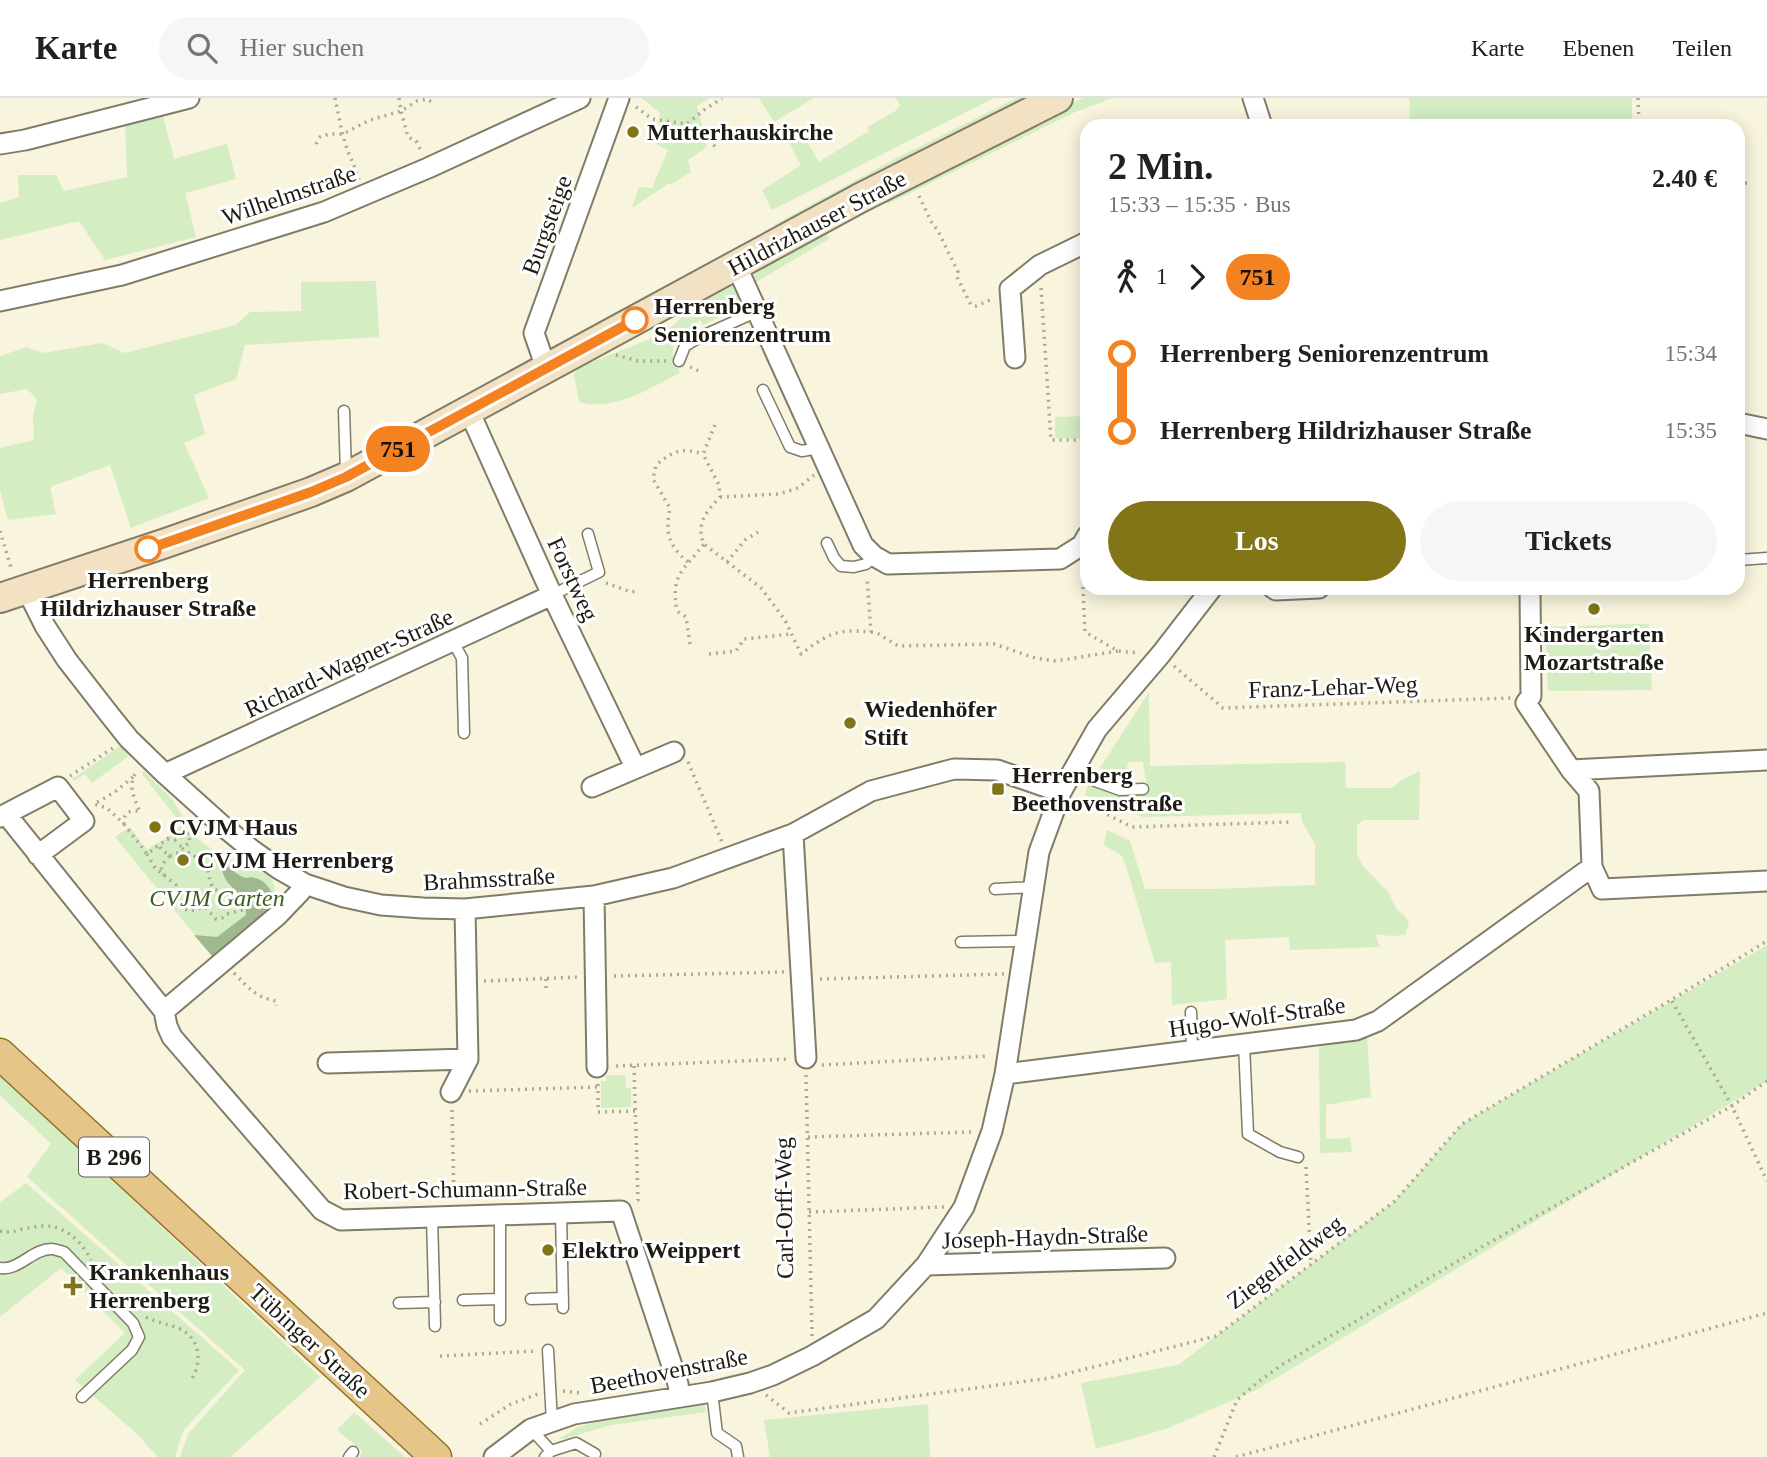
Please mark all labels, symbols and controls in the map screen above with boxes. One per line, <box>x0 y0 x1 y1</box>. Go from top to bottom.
search box <box>159 17 649 80</box>
icon: search <box>183 29 221 67</box>
text: Karte <box>35 30 117 66</box>
text: Hier suchen <box>239 33 364 62</box>
text: Karte <box>1471 35 1524 61</box>
text: Ebenen <box>1562 35 1634 61</box>
text: Teilen <box>1672 35 1732 61</box>
place label: Mutterhauskirche <box>647 119 834 145</box>
marker: Mutterhauskirche <box>625 124 641 140</box>
text: 2 Min. <box>1108 145 1214 187</box>
street label: Wilhelmstraße <box>218 160 360 230</box>
text: 2.40 € <box>1652 164 1717 193</box>
street label: Hildrizhauser Straße <box>724 165 910 281</box>
street label: Burgsteige <box>517 172 577 278</box>
text: 15:33 – 15:35 · Bus <box>1108 192 1291 217</box>
icon: walk <box>1108 258 1146 296</box>
icon: forward <box>1178 258 1216 296</box>
text: 1 <box>1156 264 1168 289</box>
text: 751 <box>1240 264 1276 290</box>
place label: Herrenberg Seniorenzentrum <box>654 293 831 347</box>
marker: Herrenberg Seniorenzentrum <box>622 307 648 333</box>
text: Herrenberg Seniorenzentrum <box>1160 339 1489 368</box>
text: 15:34 <box>1665 341 1717 366</box>
text: Herrenberg Hildrizhauser Straße <box>1160 416 1532 445</box>
text: 15:35 <box>1665 418 1717 443</box>
line badge: 751 <box>358 426 438 472</box>
text: 751 <box>380 436 416 462</box>
button: Los <box>1108 501 1406 581</box>
button: Tickets <box>1420 501 1717 581</box>
street label: Forstweg <box>542 533 604 625</box>
marker: Herrenberg Hildrizhauser Straße <box>135 536 161 562</box>
place label: Herrenberg Hildrizhauser Straße <box>40 567 256 621</box>
marker: Kindergarten Mozartstraße <box>1586 601 1602 617</box>
street label: Richard-Wagner-Straße <box>241 603 457 723</box>
place label: Kindergarten Mozartstraße <box>1524 621 1664 675</box>
street label: Franz-Lehar-Weg <box>1248 671 1418 703</box>
place label: Wiedenhöfer Stift <box>864 696 997 750</box>
marker: Wiedenhöfer Stift <box>842 715 858 731</box>
place label: Herrenberg Beethovenstraße <box>1012 762 1183 816</box>
marker: Herrenberg Beethovenstraße <box>990 781 1006 797</box>
place label: CVJM Haus <box>169 814 298 840</box>
marker: CVJM Haus <box>147 819 163 835</box>
place label: CVJM Herrenberg <box>197 847 393 873</box>
marker: CVJM Herrenberg <box>175 852 191 868</box>
street label: Brahmsstraße <box>422 863 556 895</box>
park label: CVJM Garten <box>149 885 285 911</box>
street label: Hugo-Wolf-Straße <box>1167 992 1347 1042</box>
street label: Carl-Orff-Weg <box>770 1137 798 1279</box>
road number: B 296 <box>79 1138 149 1176</box>
street label: Robert-Schumann-Straße <box>343 1174 587 1204</box>
street label: Ziegelfeldweg <box>1222 1210 1348 1314</box>
street label: Joseph-Haydn-Straße <box>941 1220 1149 1254</box>
place label: Elektro Weippert <box>562 1237 740 1263</box>
marker: Elektro Weippert <box>540 1242 556 1258</box>
place label: Krankenhaus Herrenberg <box>89 1259 229 1313</box>
marker: Krankenhaus Herrenberg <box>63 1276 83 1296</box>
street label: Tübinger Straße <box>244 1279 376 1403</box>
street label: Beethovenstraße <box>588 1343 750 1399</box>

